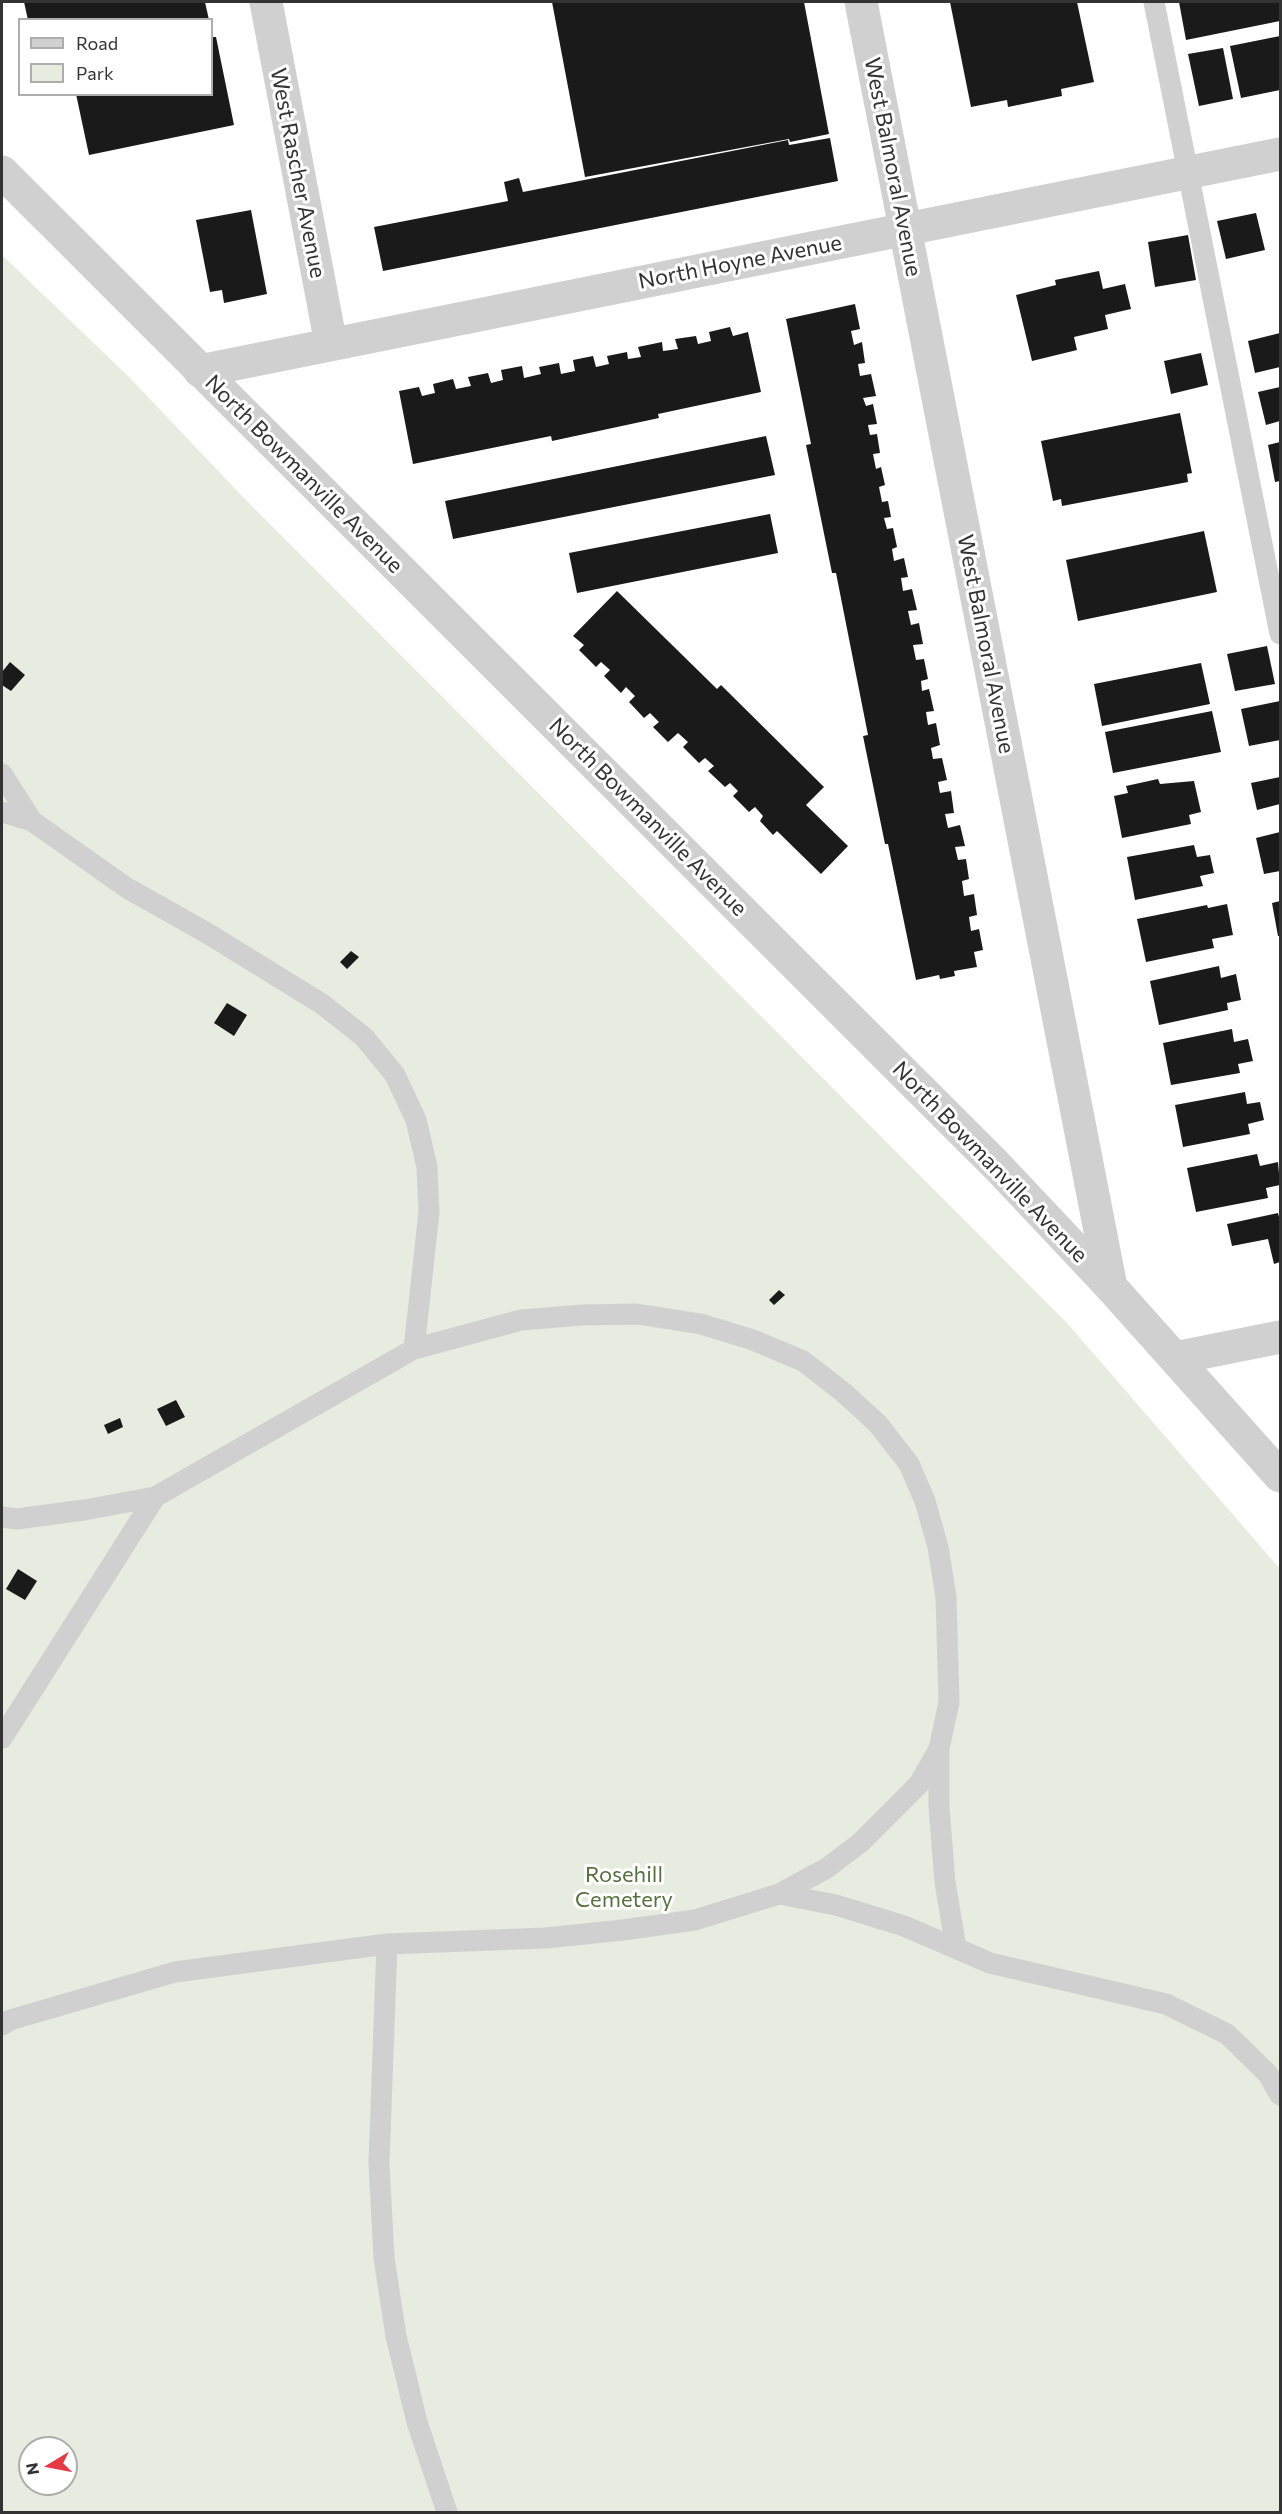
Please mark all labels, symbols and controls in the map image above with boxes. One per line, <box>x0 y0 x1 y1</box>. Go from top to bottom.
legend <box>18 18 213 96</box>
text: Road <box>76 32 118 54</box>
street label: West Balmoral Avenue <box>859 55 927 279</box>
text: Park <box>76 62 114 84</box>
street label: West Rascher Avenue <box>265 66 331 280</box>
street label: North Hoyne Avenue <box>636 229 844 295</box>
street label: North Bowmanville Avenue <box>199 369 409 579</box>
street label: West Balmoral Avenue <box>952 532 1020 756</box>
street label: North Bowmanville Avenue <box>543 712 753 922</box>
street label: North Bowmanville Avenue <box>887 1056 1093 1268</box>
park label: Rosehill Cemetery <box>575 1862 673 1914</box>
north arrow <box>18 2436 78 2496</box>
text: N <box>21 2461 42 2476</box>

